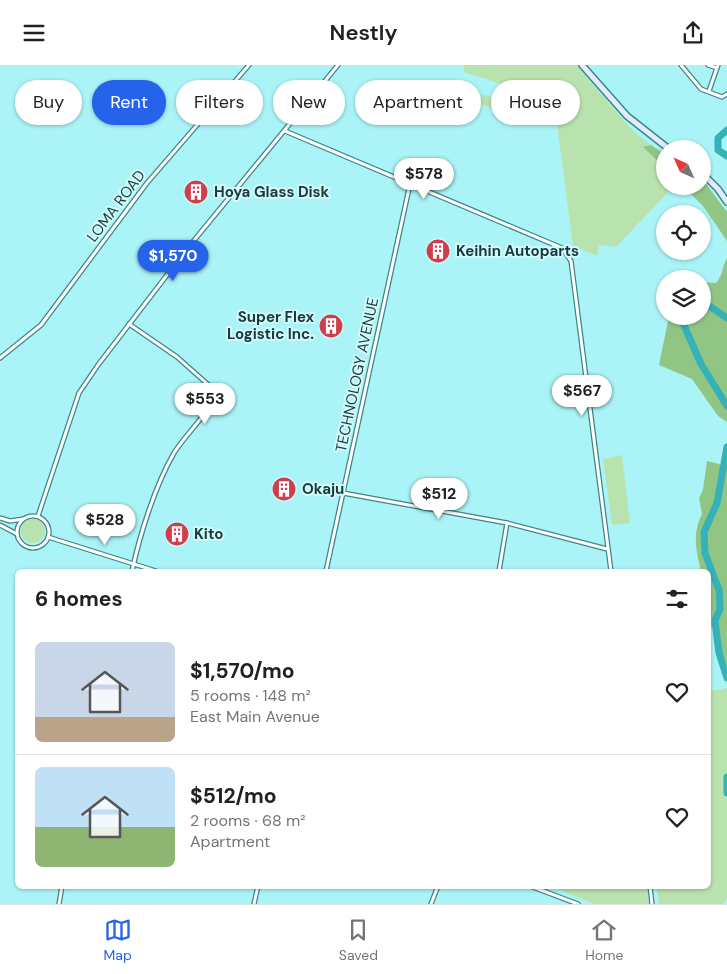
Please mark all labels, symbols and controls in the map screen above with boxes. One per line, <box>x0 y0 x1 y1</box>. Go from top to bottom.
text: Nestly <box>330 18 397 47</box>
icon: menu <box>20 19 48 47</box>
icon: share <box>679 19 707 47</box>
chip: Buy <box>15 80 82 125</box>
chip: Rent <box>92 80 166 125</box>
chip: Filters <box>176 80 263 125</box>
chip: New <box>273 80 345 125</box>
chip: Apartment <box>355 80 481 125</box>
chip: House <box>491 80 580 125</box>
north arrow <box>656 140 711 195</box>
map controls <box>656 140 711 325</box>
pin: $578 <box>394 157 454 200</box>
text: $578 <box>405 163 443 184</box>
street label: LOMA ROAD <box>82 166 150 246</box>
building icon: Hoya Glass Disk <box>183 179 209 205</box>
place label: Hoya Glass Disk <box>214 182 330 202</box>
button: locate <box>656 205 711 260</box>
building icon: Keihin Autoparts <box>425 238 451 264</box>
pin: $1,570 <box>132 239 214 282</box>
place label: Keihin Autoparts <box>456 241 579 261</box>
text: $1,570 <box>148 245 198 266</box>
button: layers <box>656 270 711 325</box>
street label: TECHNOLOGY AVENUE <box>331 296 383 454</box>
place label: Super Flex Logistic Inc. <box>227 307 314 344</box>
building icon: Super Flex Logistic Inc. <box>318 313 344 339</box>
pin: $567 <box>552 375 612 417</box>
text: $567 <box>563 380 601 401</box>
pin: $553 <box>175 383 235 425</box>
text: $553 <box>185 388 225 409</box>
building icon: Okaju <box>271 476 297 502</box>
pin: $512 <box>409 477 469 520</box>
place label: Okaju <box>302 479 344 499</box>
text: $512 <box>422 483 456 504</box>
pin: $528 <box>75 503 135 546</box>
text: $528 <box>86 509 124 530</box>
building icon: Kito <box>164 521 190 547</box>
place label: Kito <box>194 524 223 544</box>
text: 6 homes <box>35 585 123 613</box>
icon: filters <box>663 585 691 613</box>
text: $1,570/mo <box>190 657 295 685</box>
icon: home <box>75 662 135 722</box>
icon: heart <box>663 678 691 706</box>
text: 5 rooms · 148 m² <box>190 685 311 706</box>
text: East Main Avenue <box>190 706 320 727</box>
text: $512/mo <box>190 782 277 810</box>
icon: home <box>75 787 135 847</box>
icon: heart <box>663 803 691 831</box>
text: 2 rooms · 68 m² <box>190 810 306 831</box>
text: Apartment <box>190 831 270 852</box>
tab: Map <box>104 916 132 964</box>
tab: Saved <box>339 916 378 964</box>
tab: Home <box>585 916 623 964</box>

